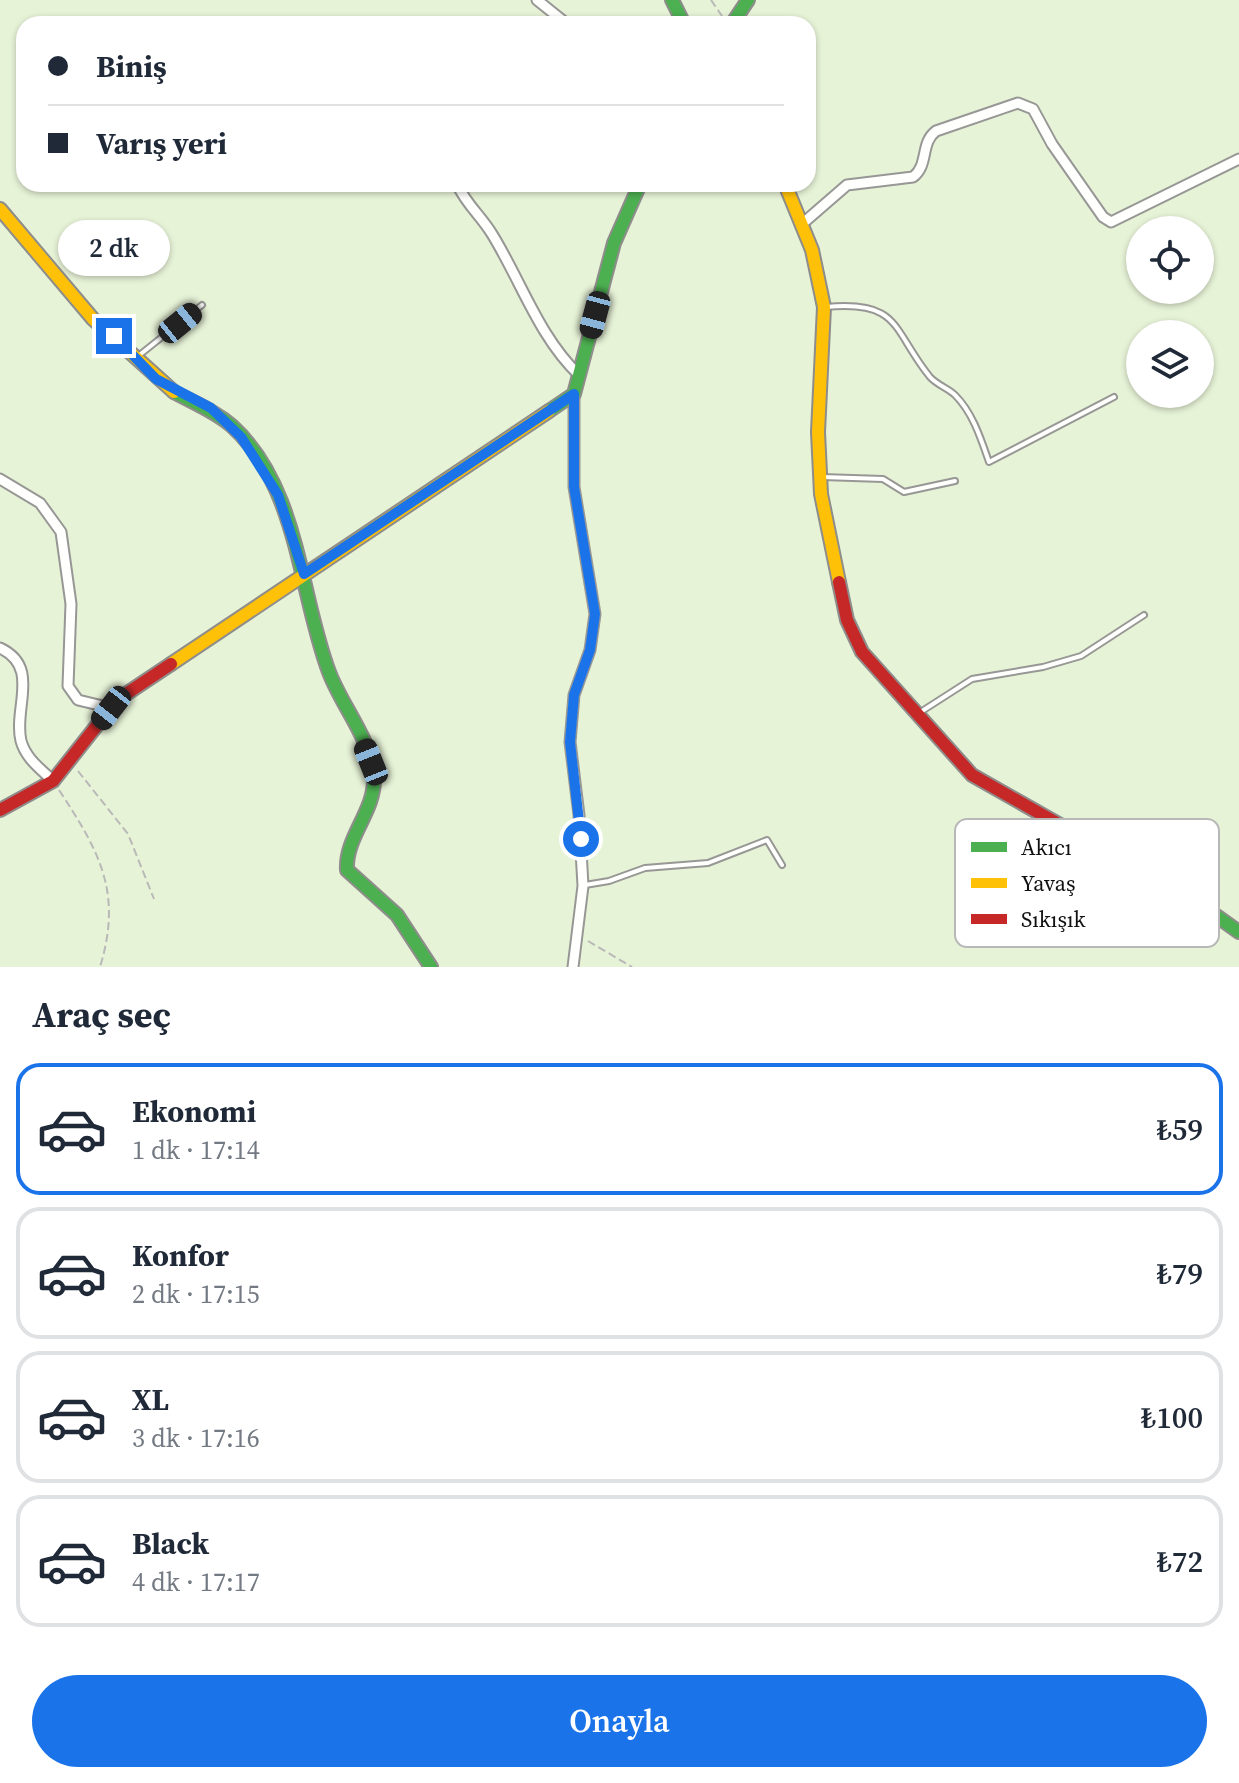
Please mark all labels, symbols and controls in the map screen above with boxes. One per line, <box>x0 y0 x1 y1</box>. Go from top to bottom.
text: Biniş <box>96 46 167 87</box>
text: Varış yeri <box>96 123 227 164</box>
map controls <box>1126 216 1214 408</box>
button: locate <box>1126 216 1214 304</box>
callout: 2 dk <box>58 220 170 276</box>
text: 2 dk <box>89 230 139 266</box>
car <box>577 289 613 341</box>
car <box>154 299 206 347</box>
route end <box>96 318 132 354</box>
button: layers <box>1126 320 1214 408</box>
car <box>87 682 135 734</box>
car <box>351 735 391 789</box>
legend <box>955 819 1219 947</box>
route start <box>563 821 599 857</box>
text: Akıcı <box>1021 832 1072 862</box>
text: Yavaş <box>1021 868 1075 898</box>
text: Sıkışık <box>1021 904 1087 934</box>
text: Araç seç <box>32 990 171 1039</box>
text: Ekonomi <box>132 1091 256 1132</box>
icon: car <box>36 1093 108 1165</box>
text: ₺59 <box>1156 1109 1203 1150</box>
text: 1 dk · 17:14 <box>132 1132 260 1168</box>
text: Konfor <box>132 1235 229 1276</box>
icon: car <box>36 1237 108 1309</box>
text: ₺79 <box>1156 1253 1203 1294</box>
text: 2 dk · 17:15 <box>132 1276 260 1312</box>
text: XL <box>132 1379 169 1420</box>
icon: car <box>36 1381 108 1453</box>
text: ₺100 <box>1141 1397 1203 1438</box>
text: 3 dk · 17:16 <box>132 1420 260 1456</box>
text: Black <box>132 1523 209 1564</box>
icon: car <box>36 1525 108 1597</box>
text: ₺72 <box>1156 1541 1203 1582</box>
text: 4 dk · 17:17 <box>132 1564 260 1600</box>
button: Onayla <box>32 1675 1207 1767</box>

